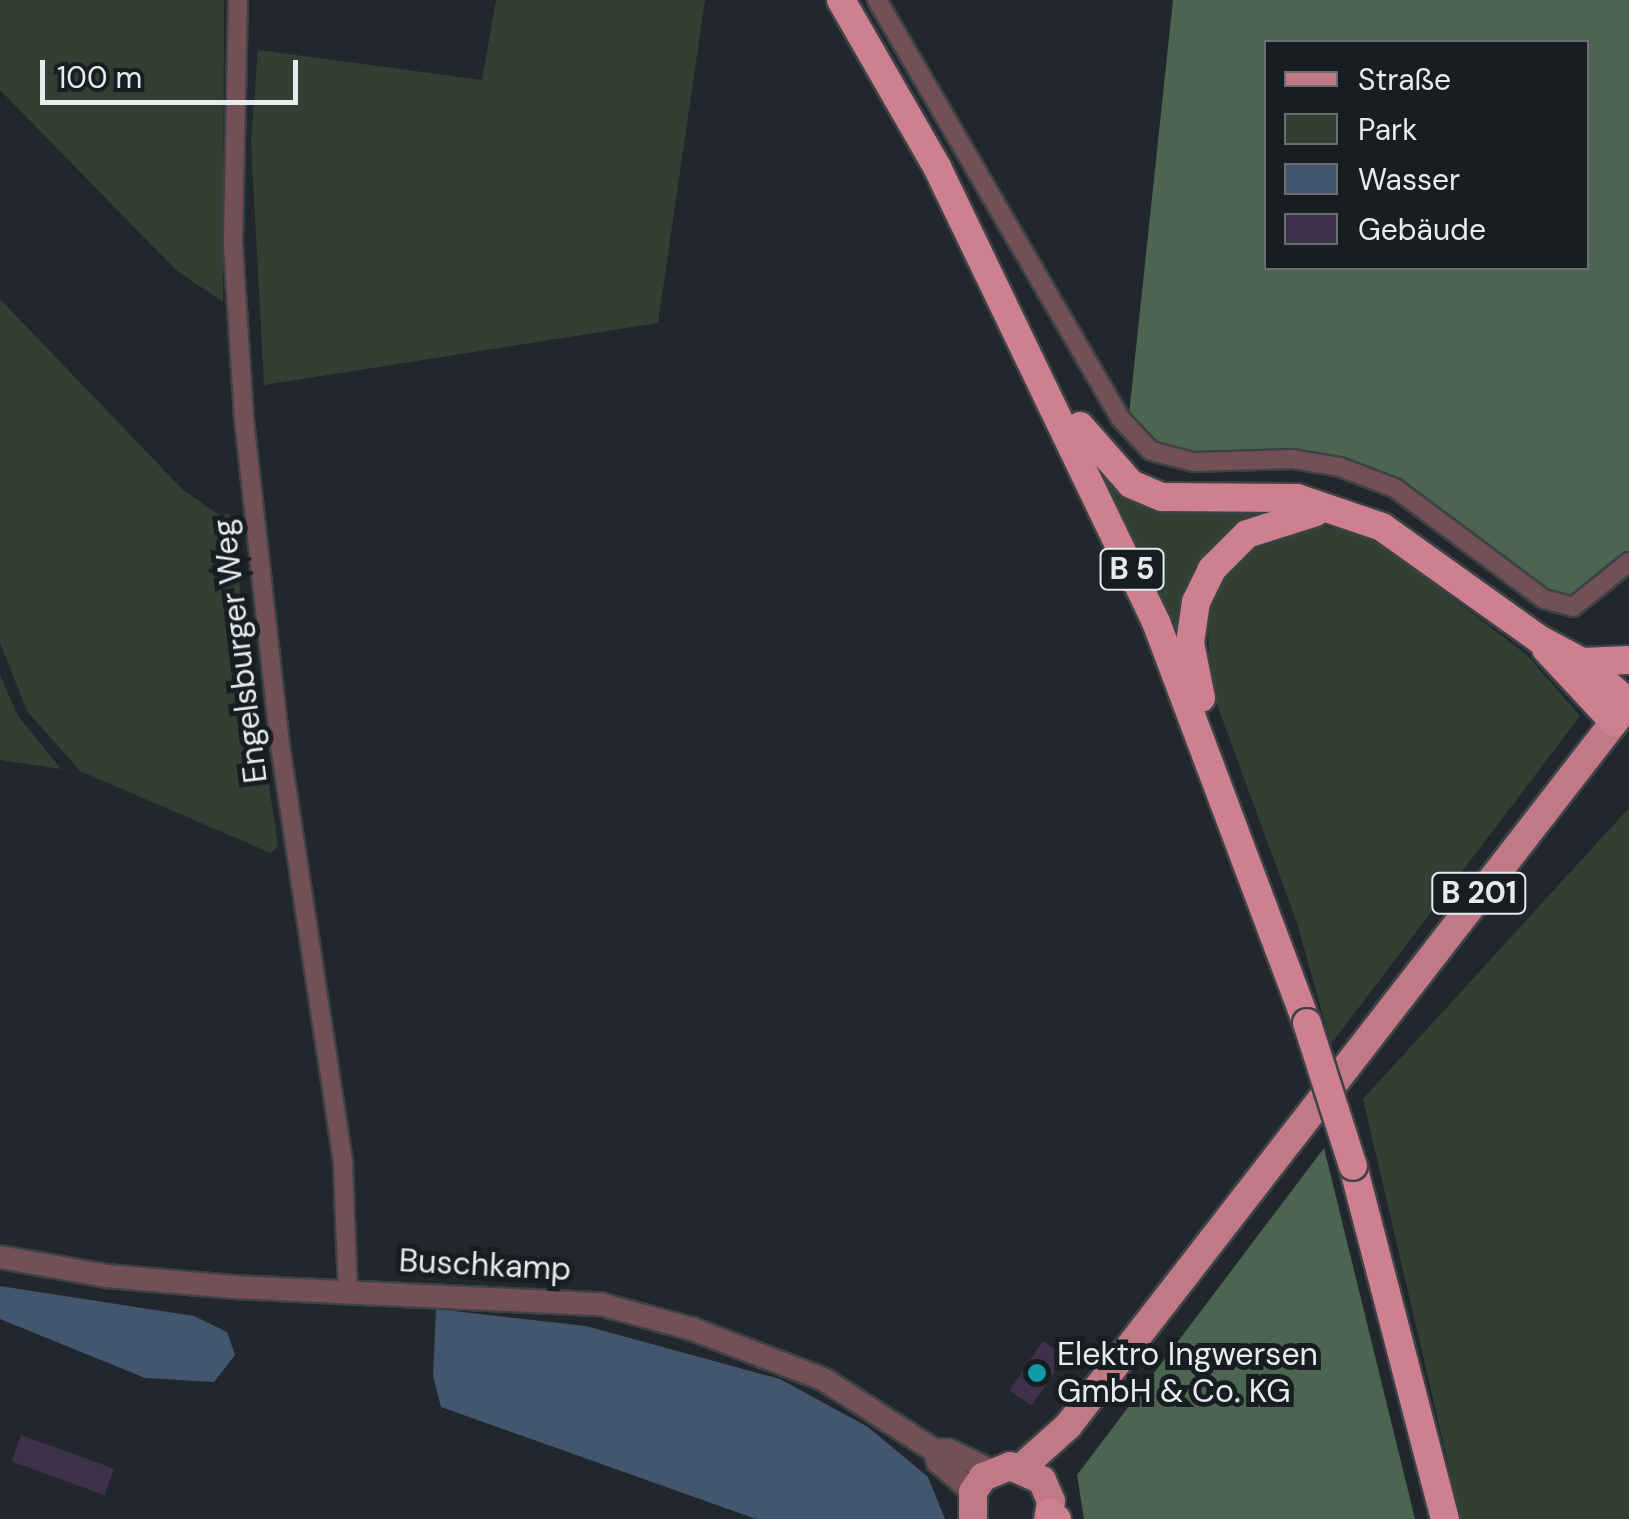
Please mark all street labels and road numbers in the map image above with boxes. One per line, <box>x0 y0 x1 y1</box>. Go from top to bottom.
street label: Engelsburger Weg <box>205 517 275 785</box>
road number: B 5 <box>1100 544 1164 594</box>
road number: B 201 <box>1429 868 1529 918</box>
street label: Buschkamp <box>398 1241 572 1289</box>

